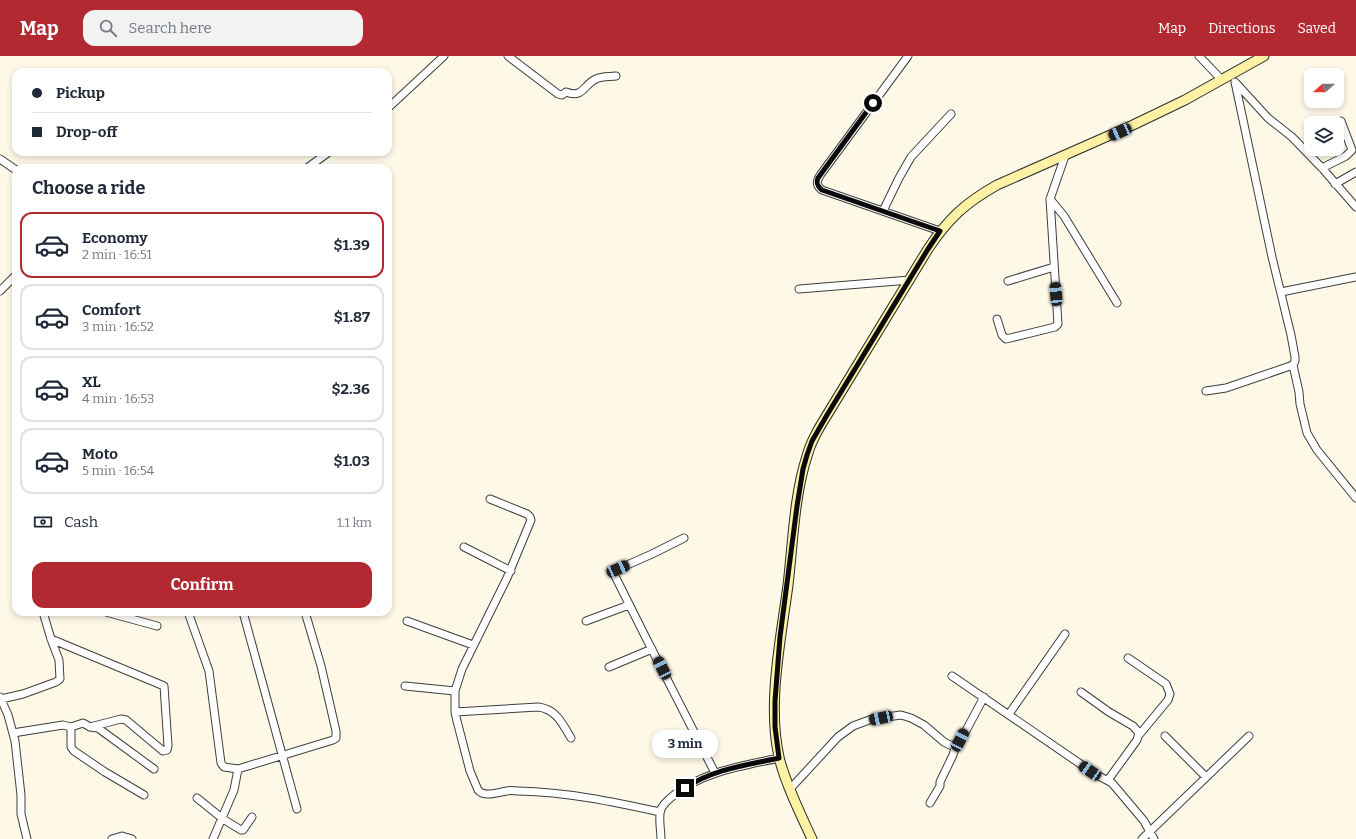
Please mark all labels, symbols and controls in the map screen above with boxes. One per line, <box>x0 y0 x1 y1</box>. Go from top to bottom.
search box <box>83 10 363 46</box>
text: Map <box>20 17 59 40</box>
icon: search <box>97 17 119 39</box>
text: Search here <box>129 19 212 37</box>
text: Map <box>1158 20 1186 37</box>
text: Directions <box>1208 20 1276 37</box>
text: Saved <box>1298 20 1336 37</box>
north arrow <box>1304 68 1344 108</box>
map controls <box>1304 68 1344 156</box>
text: Pickup <box>56 84 105 102</box>
route start <box>864 94 882 112</box>
button: layers <box>1304 116 1344 156</box>
car <box>1107 122 1133 142</box>
text: Drop-off <box>56 123 117 141</box>
text: Choose a ride <box>32 177 145 199</box>
icon: car <box>34 227 70 263</box>
text: Economy <box>82 229 148 247</box>
text: $1.39 <box>333 236 370 254</box>
text: 2 min · 16:51 <box>82 247 152 262</box>
car <box>1049 282 1063 306</box>
icon: car <box>34 299 70 335</box>
text: Comfort <box>82 301 141 319</box>
text: $1.87 <box>334 308 370 326</box>
text: 3 min · 16:52 <box>82 319 154 334</box>
icon: car <box>34 371 70 407</box>
text: XL <box>82 373 101 391</box>
text: $2.36 <box>331 380 370 398</box>
text: 4 min · 16:53 <box>82 391 154 406</box>
icon: car <box>34 443 70 479</box>
text: Moto <box>82 445 118 463</box>
text: $1.03 <box>333 452 370 470</box>
text: 5 min · 16:54 <box>82 463 154 478</box>
icon: cash <box>32 511 54 533</box>
text: Cash <box>64 513 98 531</box>
text: 1.1 km <box>337 515 372 530</box>
car <box>605 559 631 579</box>
button: Confirm <box>32 562 372 608</box>
car <box>651 655 673 681</box>
car <box>868 710 894 726</box>
car <box>949 727 971 753</box>
callout: 3 min <box>652 730 718 758</box>
text: 3 min <box>668 736 702 751</box>
car <box>1077 759 1103 783</box>
route end <box>676 779 694 797</box>

